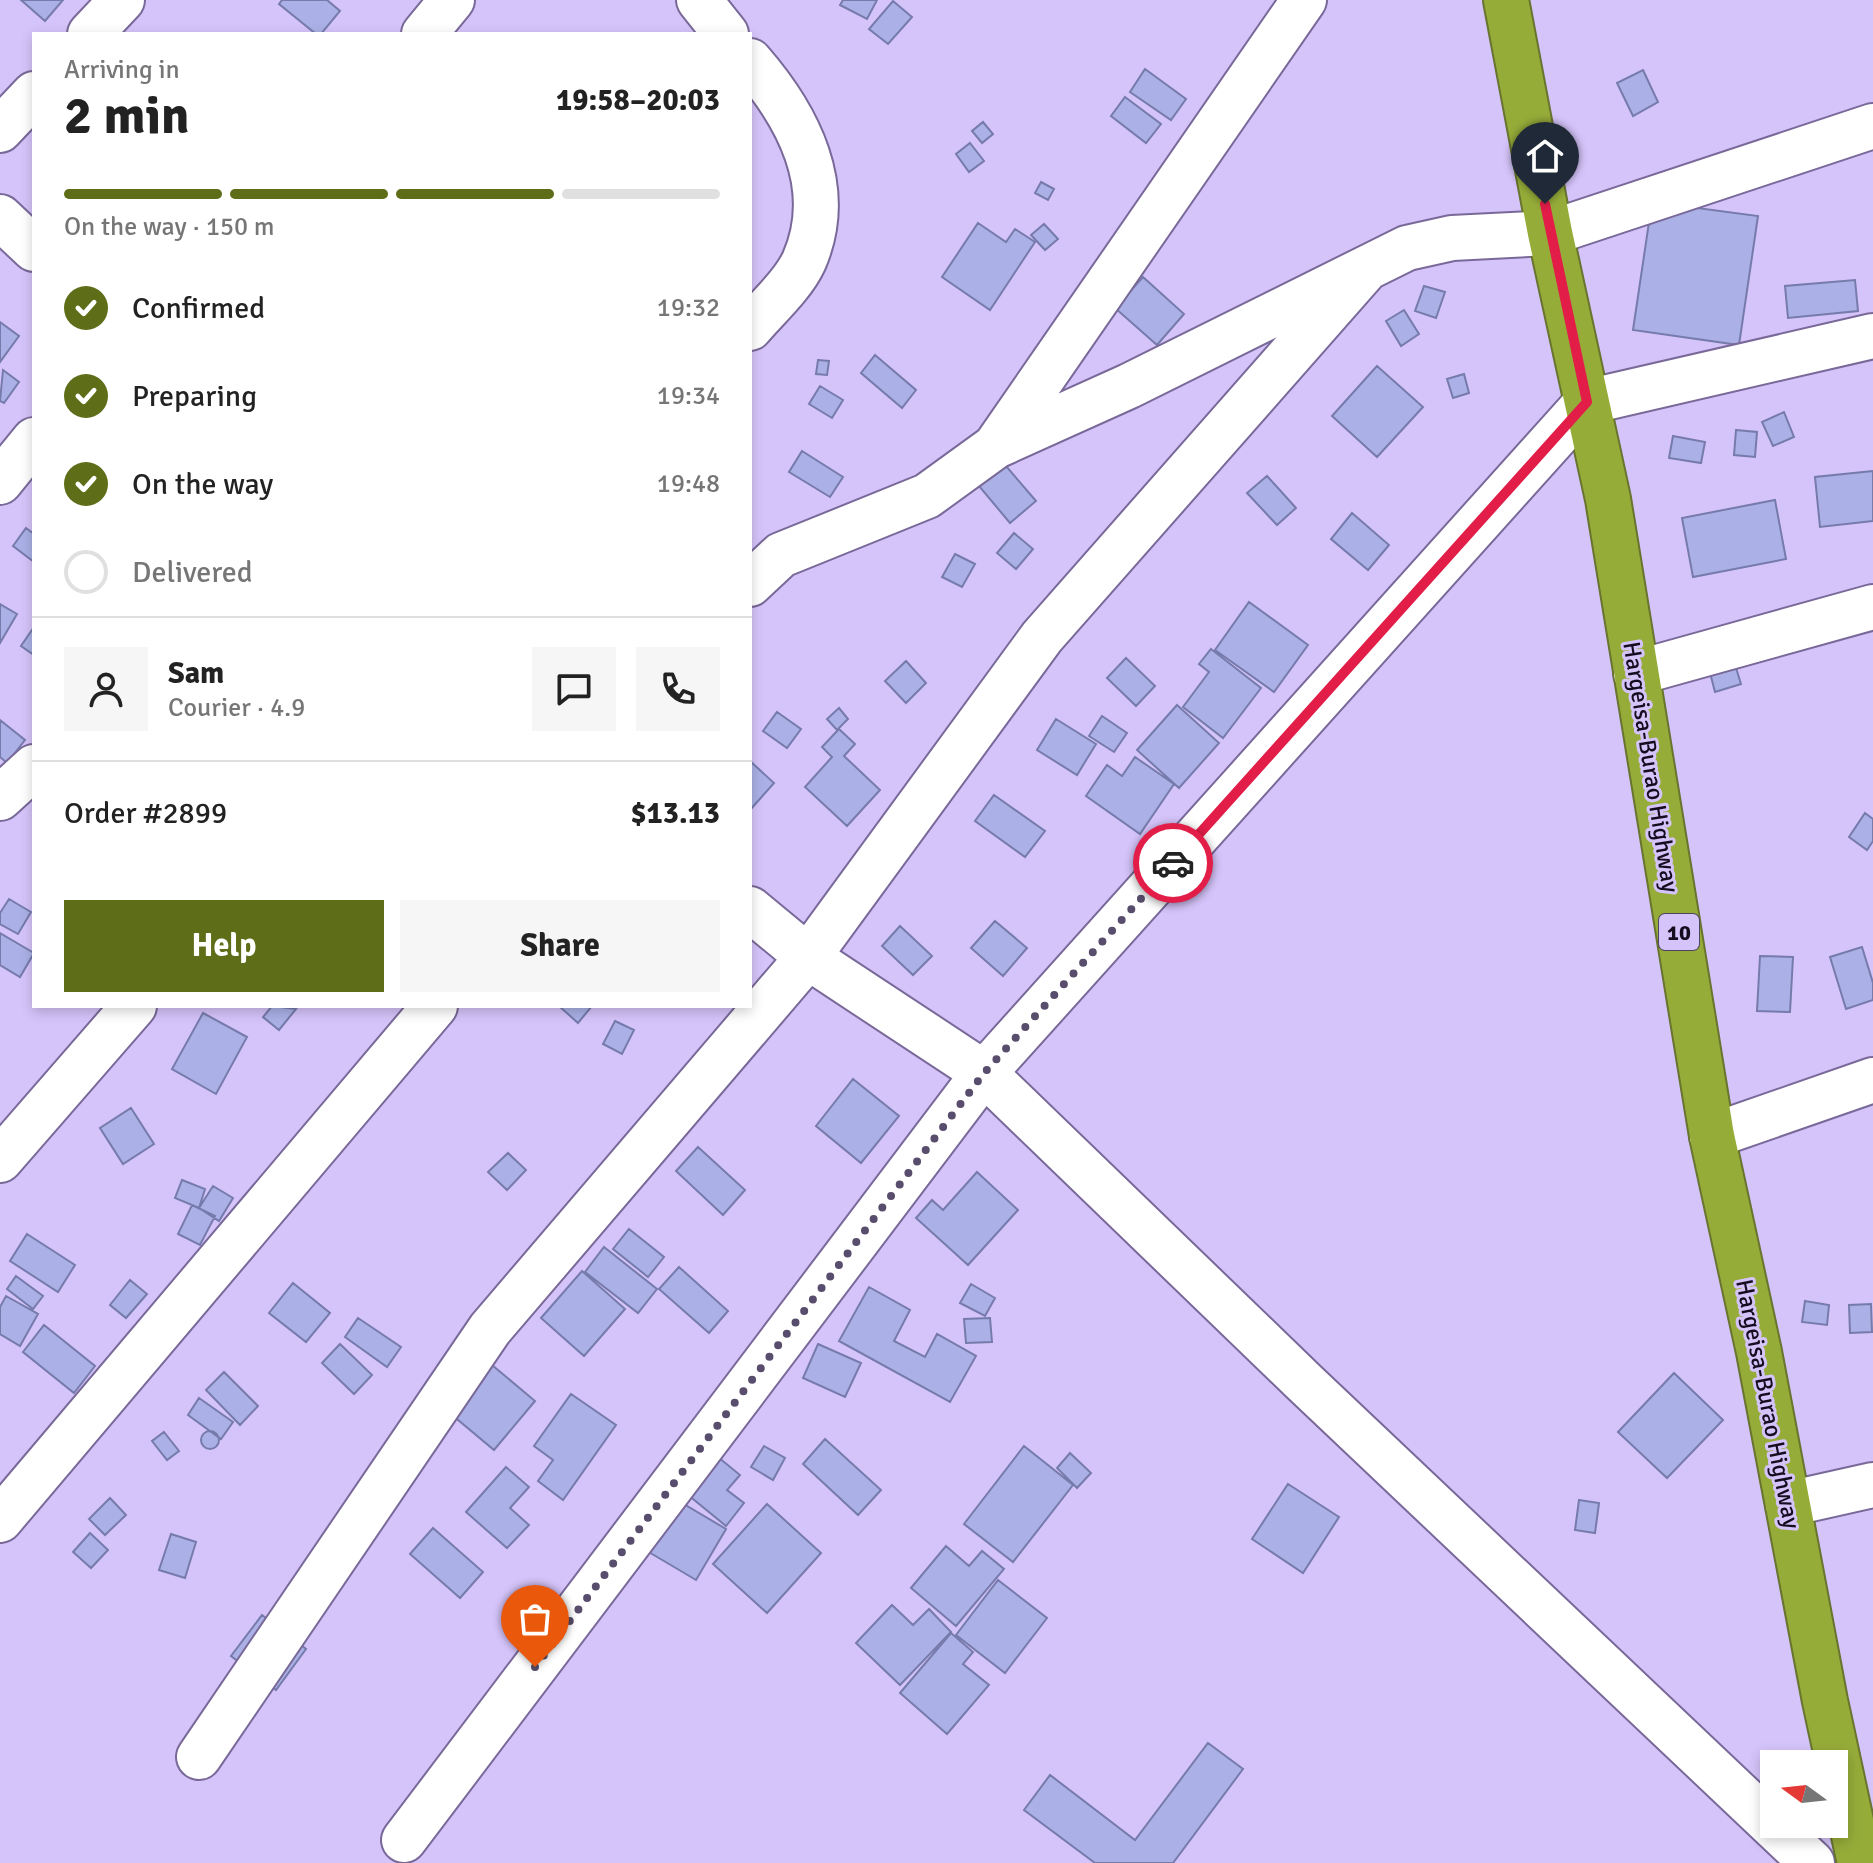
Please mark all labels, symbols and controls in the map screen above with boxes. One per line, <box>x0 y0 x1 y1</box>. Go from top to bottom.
text: Arriving in <box>64 54 180 86</box>
text: 19:58–20:03 <box>556 82 720 119</box>
text: 2 min <box>64 84 190 148</box>
pin <box>1511 122 1579 204</box>
icon: home <box>1523 134 1567 178</box>
text: On the way · 150 m <box>64 211 274 243</box>
icon: check <box>64 286 108 330</box>
text: Confirmed <box>132 290 265 327</box>
text: 19:32 <box>657 292 720 324</box>
icon: check <box>64 374 108 418</box>
text: Preparing <box>132 378 257 415</box>
text: 19:34 <box>657 380 720 412</box>
icon: check <box>64 462 108 506</box>
text: On the way <box>132 466 273 503</box>
text: 19:48 <box>657 468 720 500</box>
text: Delivered <box>132 554 253 591</box>
street label: Hargeisa-Burao Highway <box>1616 639 1686 895</box>
button: person <box>64 647 148 731</box>
button: chat <box>532 647 616 731</box>
button: phone <box>636 647 720 731</box>
text: Sam <box>168 655 224 692</box>
text: Courier · 4.9 <box>168 692 305 724</box>
text: Order #2899 <box>64 795 227 832</box>
text: $13.13 <box>630 795 720 832</box>
courier <box>1133 823 1213 903</box>
icon: car <box>1151 841 1195 885</box>
button: Help <box>64 900 384 992</box>
button: Share <box>400 900 720 992</box>
road number: 10 <box>1659 914 1699 950</box>
street label: Hargeisa-Burao Highway <box>1729 1277 1807 1531</box>
pin <box>501 1585 569 1667</box>
icon: bag <box>513 1597 557 1641</box>
north arrow <box>1760 1750 1848 1838</box>
map controls <box>1760 1750 1848 1838</box>

